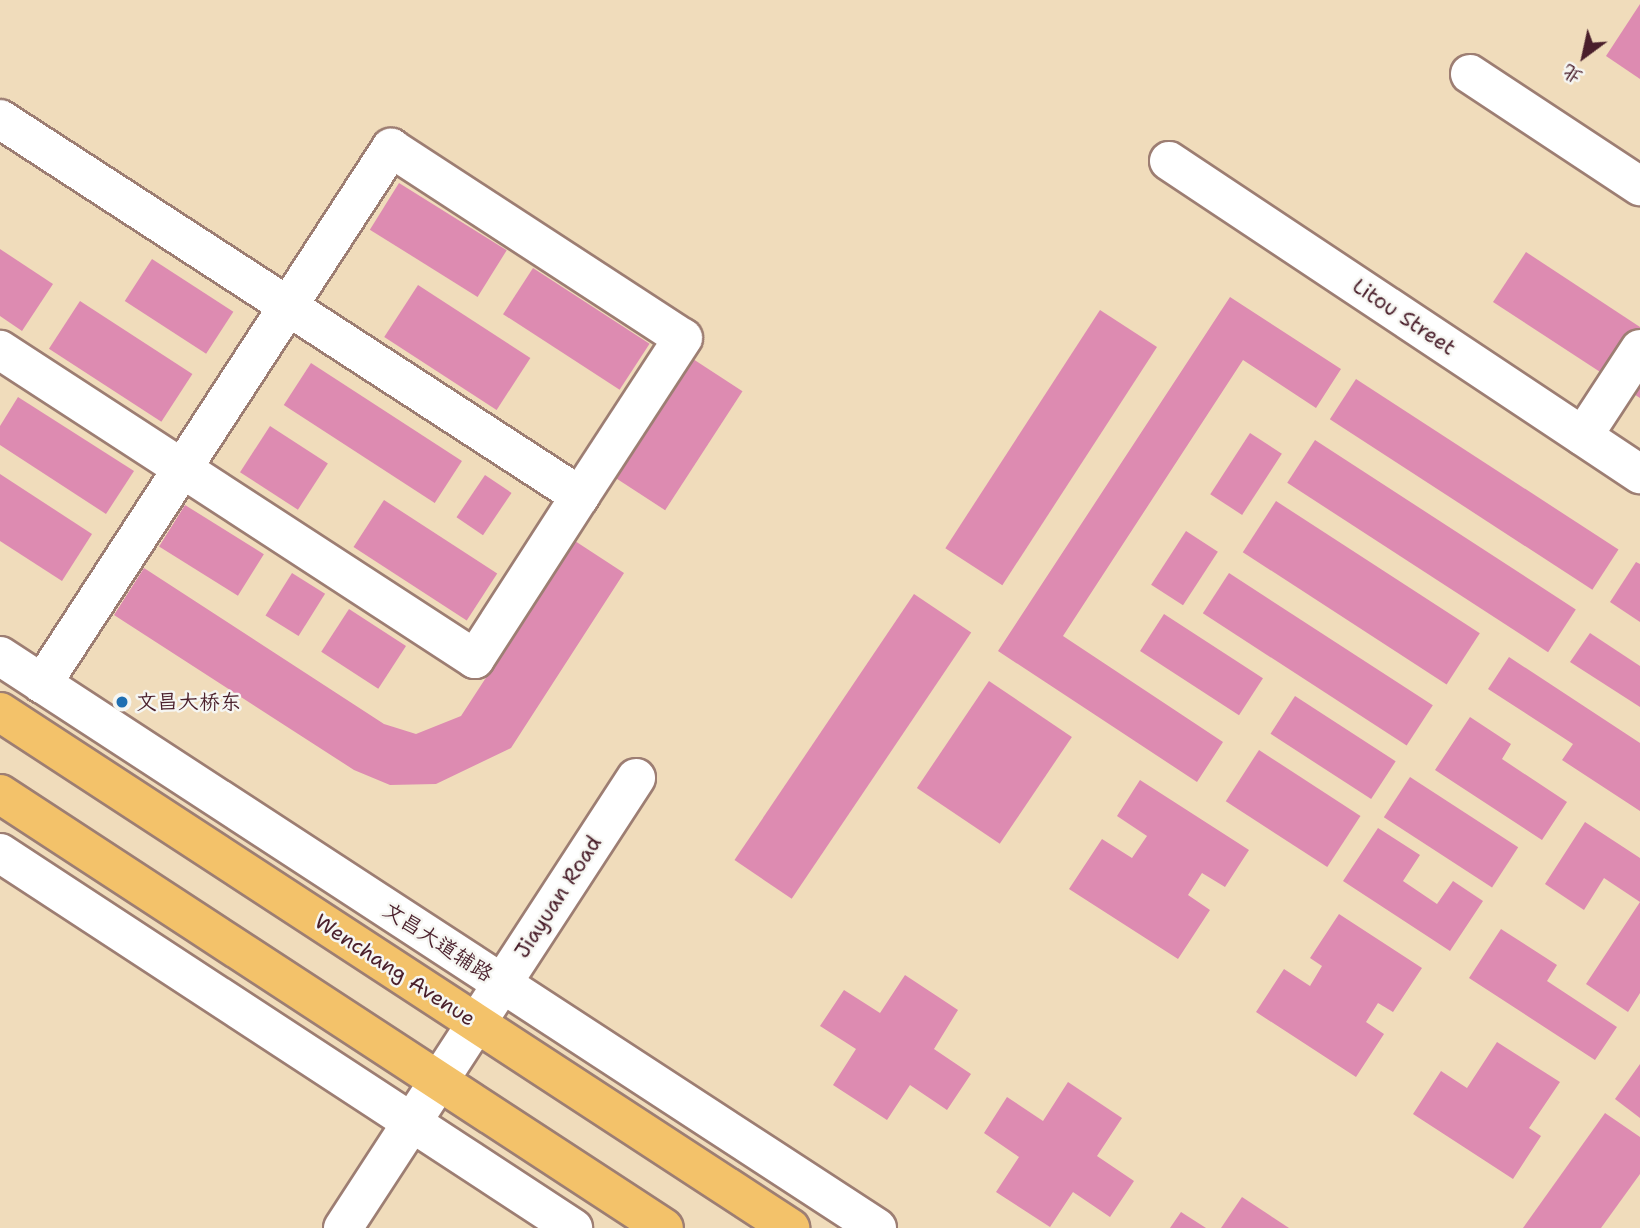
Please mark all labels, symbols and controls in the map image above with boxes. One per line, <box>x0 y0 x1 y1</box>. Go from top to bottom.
north arrow <box>1549 21 1619 91</box>
text: 北 <box>1558 58 1587 90</box>
street label: Litou Street <box>1348 273 1460 361</box>
place label: 文昌大桥东 <box>136 689 241 715</box>
marker: 文昌大桥东 <box>114 694 130 710</box>
street label: Jiayuan Road <box>509 831 607 963</box>
street label: 文昌大道辅路 <box>378 897 498 987</box>
street label: Wenchang Avenue <box>310 909 480 1031</box>

